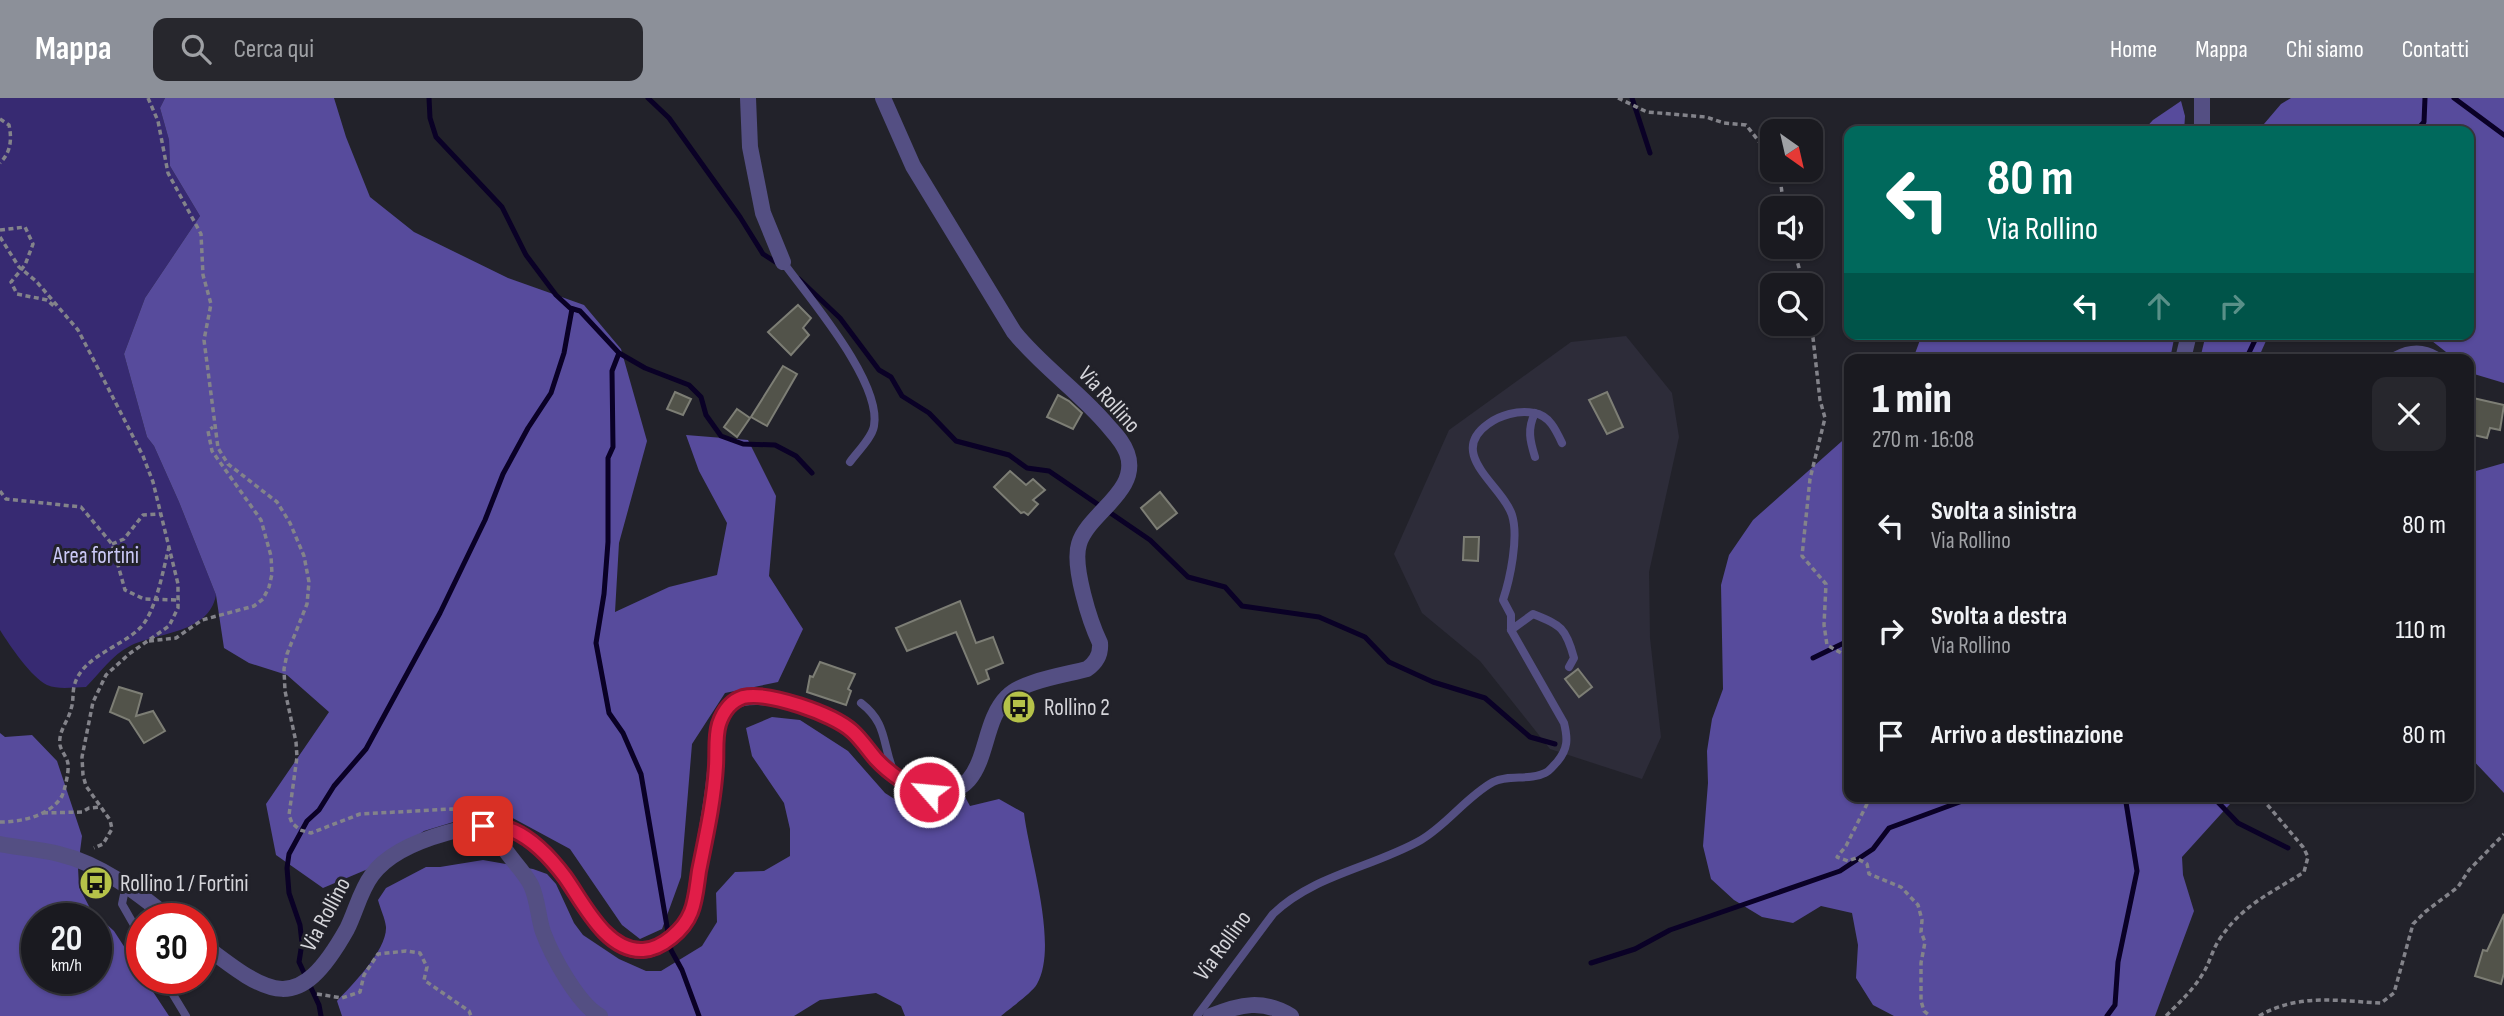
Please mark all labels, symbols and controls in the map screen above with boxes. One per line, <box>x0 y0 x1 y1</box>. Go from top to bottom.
search box <box>153 18 643 81</box>
text: Mappa <box>35 29 111 69</box>
icon: search <box>177 30 215 68</box>
text: Cerca qui <box>233 34 314 65</box>
text: Home <box>2110 35 2157 64</box>
text: Mappa <box>2195 35 2248 64</box>
text: Chi siamo <box>2286 35 2364 64</box>
text: Contatti <box>2402 35 2469 64</box>
north arrow <box>1760 119 1824 182</box>
map controls <box>1760 119 1823 336</box>
text: 80 m <box>1987 150 2074 209</box>
icon: left <box>1872 154 1963 245</box>
button: sound <box>1760 196 1823 259</box>
text: Via Rollino <box>1987 210 2098 249</box>
button: search <box>1760 273 1823 336</box>
icon: left <box>2067 287 2105 325</box>
icon: ahead <box>2140 287 2178 325</box>
icon: right <box>2213 287 2251 325</box>
street label: Via Rollino <box>1072 361 1146 439</box>
text: 1 min <box>1872 374 1952 425</box>
button: close <box>2372 377 2446 451</box>
text: 270 m · 16:08 <box>1872 426 1974 454</box>
text: Svolta a sinistra <box>1931 496 2077 527</box>
icon: left <box>1872 507 1910 545</box>
text: 80 m <box>2402 510 2446 541</box>
text: Via Rollino <box>1931 527 2011 555</box>
park label: Area fortini <box>52 542 139 570</box>
text: Svolta a destra <box>1931 601 2067 632</box>
icon: right <box>1872 612 1910 650</box>
text: 110 m <box>2395 615 2446 646</box>
text: Via Rollino <box>1931 632 2011 660</box>
bus stop icon: Rollino 2 <box>1000 688 1038 726</box>
place label: Rollino 2 <box>1044 694 1110 722</box>
icon: arrive <box>1872 717 1910 755</box>
text: Arrivo a destinazione <box>1931 720 2124 751</box>
text: 80 m <box>2402 720 2446 751</box>
position arrow <box>892 755 966 829</box>
pin <box>453 796 513 856</box>
icon: arrive <box>464 807 502 845</box>
bus stop icon: Rollino 1 / Fortini <box>77 864 115 902</box>
place label: Rollino 1 / Fortini <box>120 870 249 898</box>
street label: Via Rollino <box>295 873 357 956</box>
speed limit sign: 30 <box>126 903 217 994</box>
street label: Via Rollino <box>1188 905 1258 986</box>
text: 20 <box>51 918 83 961</box>
text: km/h <box>51 955 82 976</box>

